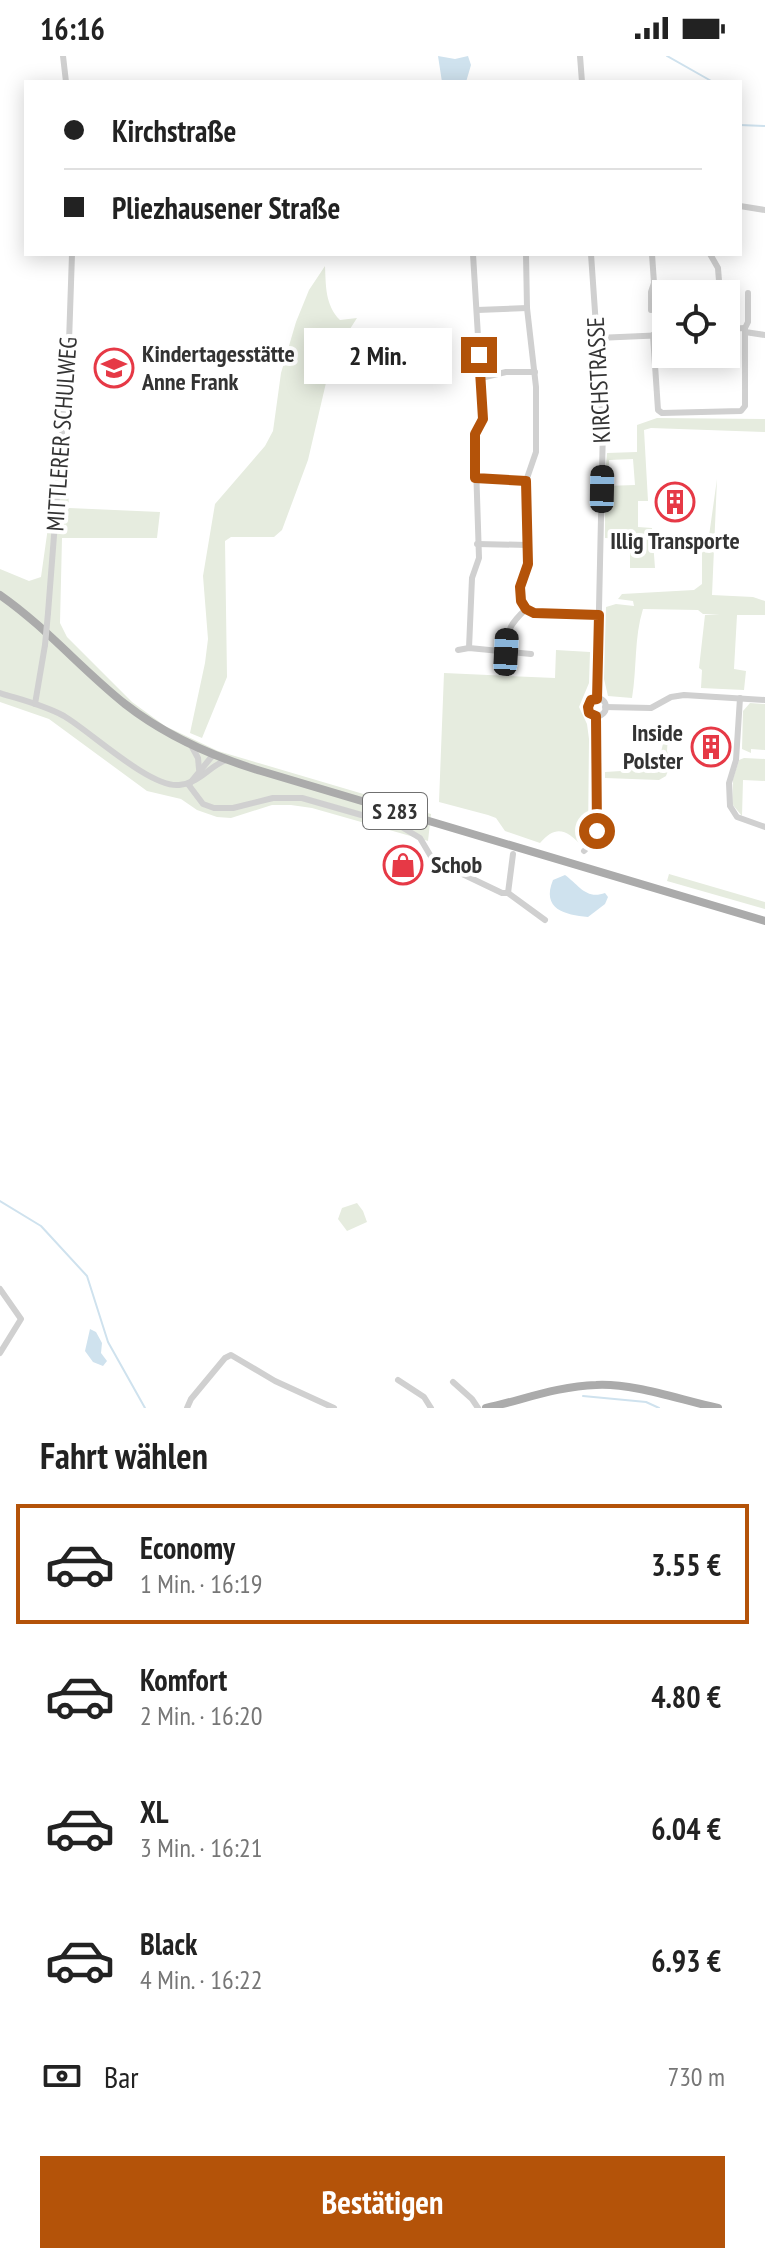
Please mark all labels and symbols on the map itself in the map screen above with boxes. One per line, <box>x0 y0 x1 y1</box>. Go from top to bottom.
street label: KIRCHSTRASSE <box>580 316 617 444</box>
callout: 2 Min. <box>303 327 451 383</box>
street label: MITTLERER SCHULWEG <box>39 336 84 532</box>
route end <box>461 337 497 373</box>
place label: Kindertagesstätte Anne Frank <box>141 338 295 397</box>
school or university icon: Kindertagesstätte Anne Frank <box>93 347 135 389</box>
car <box>590 465 614 513</box>
building icon: Illig Transporte <box>654 481 696 523</box>
place label: Illig Transporte <box>610 525 740 556</box>
car <box>493 627 519 677</box>
place label: Inside Polster <box>623 717 684 776</box>
building icon: Inside Polster <box>690 726 732 768</box>
road number: S 283 <box>363 793 427 829</box>
route start <box>579 813 615 849</box>
shop icon: Schob <box>382 844 424 886</box>
place label: Schob <box>431 849 482 880</box>

